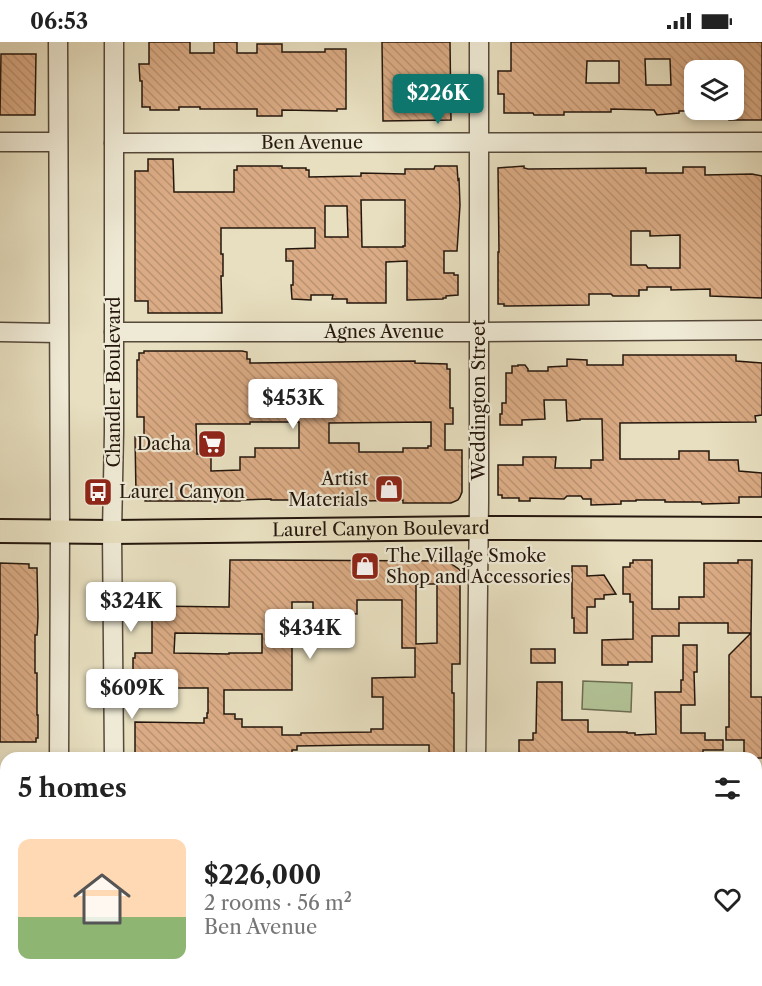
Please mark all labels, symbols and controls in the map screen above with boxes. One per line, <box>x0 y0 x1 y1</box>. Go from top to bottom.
text: 06:53 <box>30 8 88 35</box>
map controls <box>684 60 744 120</box>
button: layers <box>684 60 744 120</box>
pin: $226K <box>396 74 480 125</box>
text: $226K <box>407 81 469 105</box>
street label: Ben Avenue <box>261 132 363 154</box>
street label: Chandler Boulevard <box>103 296 125 468</box>
street label: Weddington Street <box>468 319 490 481</box>
street label: Agnes Avenue <box>323 321 444 343</box>
pin: $453K <box>251 379 335 430</box>
text: $453K <box>262 386 324 410</box>
supermarket icon: Dacha <box>196 428 228 460</box>
place label: Dacha <box>137 433 191 455</box>
place label: Artist Materials <box>288 468 369 511</box>
shop icon: Artist Materials <box>373 473 405 505</box>
bus stop icon: Laurel Canyon <box>82 476 114 508</box>
place label: Laurel Canyon <box>119 481 245 503</box>
street label: Laurel Canyon Boulevard <box>272 517 490 541</box>
place label: The Village Smoke Shop and Accessories <box>386 545 571 588</box>
shop icon: The Village Smoke Shop and Accessories <box>349 550 381 582</box>
pin: $324K <box>89 582 173 633</box>
text: $324K <box>100 589 162 613</box>
pin: $434K <box>268 609 352 660</box>
text: $434K <box>279 616 341 640</box>
pin: $609K <box>90 669 174 720</box>
text: $609K <box>100 676 164 700</box>
text: 5 homes <box>18 772 127 804</box>
icon: filters <box>711 772 744 805</box>
text: $226,000 <box>204 859 321 891</box>
icon: home <box>66 863 138 935</box>
icon: heart <box>711 883 744 916</box>
text: 2 rooms · 56 m² <box>204 891 352 915</box>
text: Ben Avenue <box>204 915 317 939</box>

